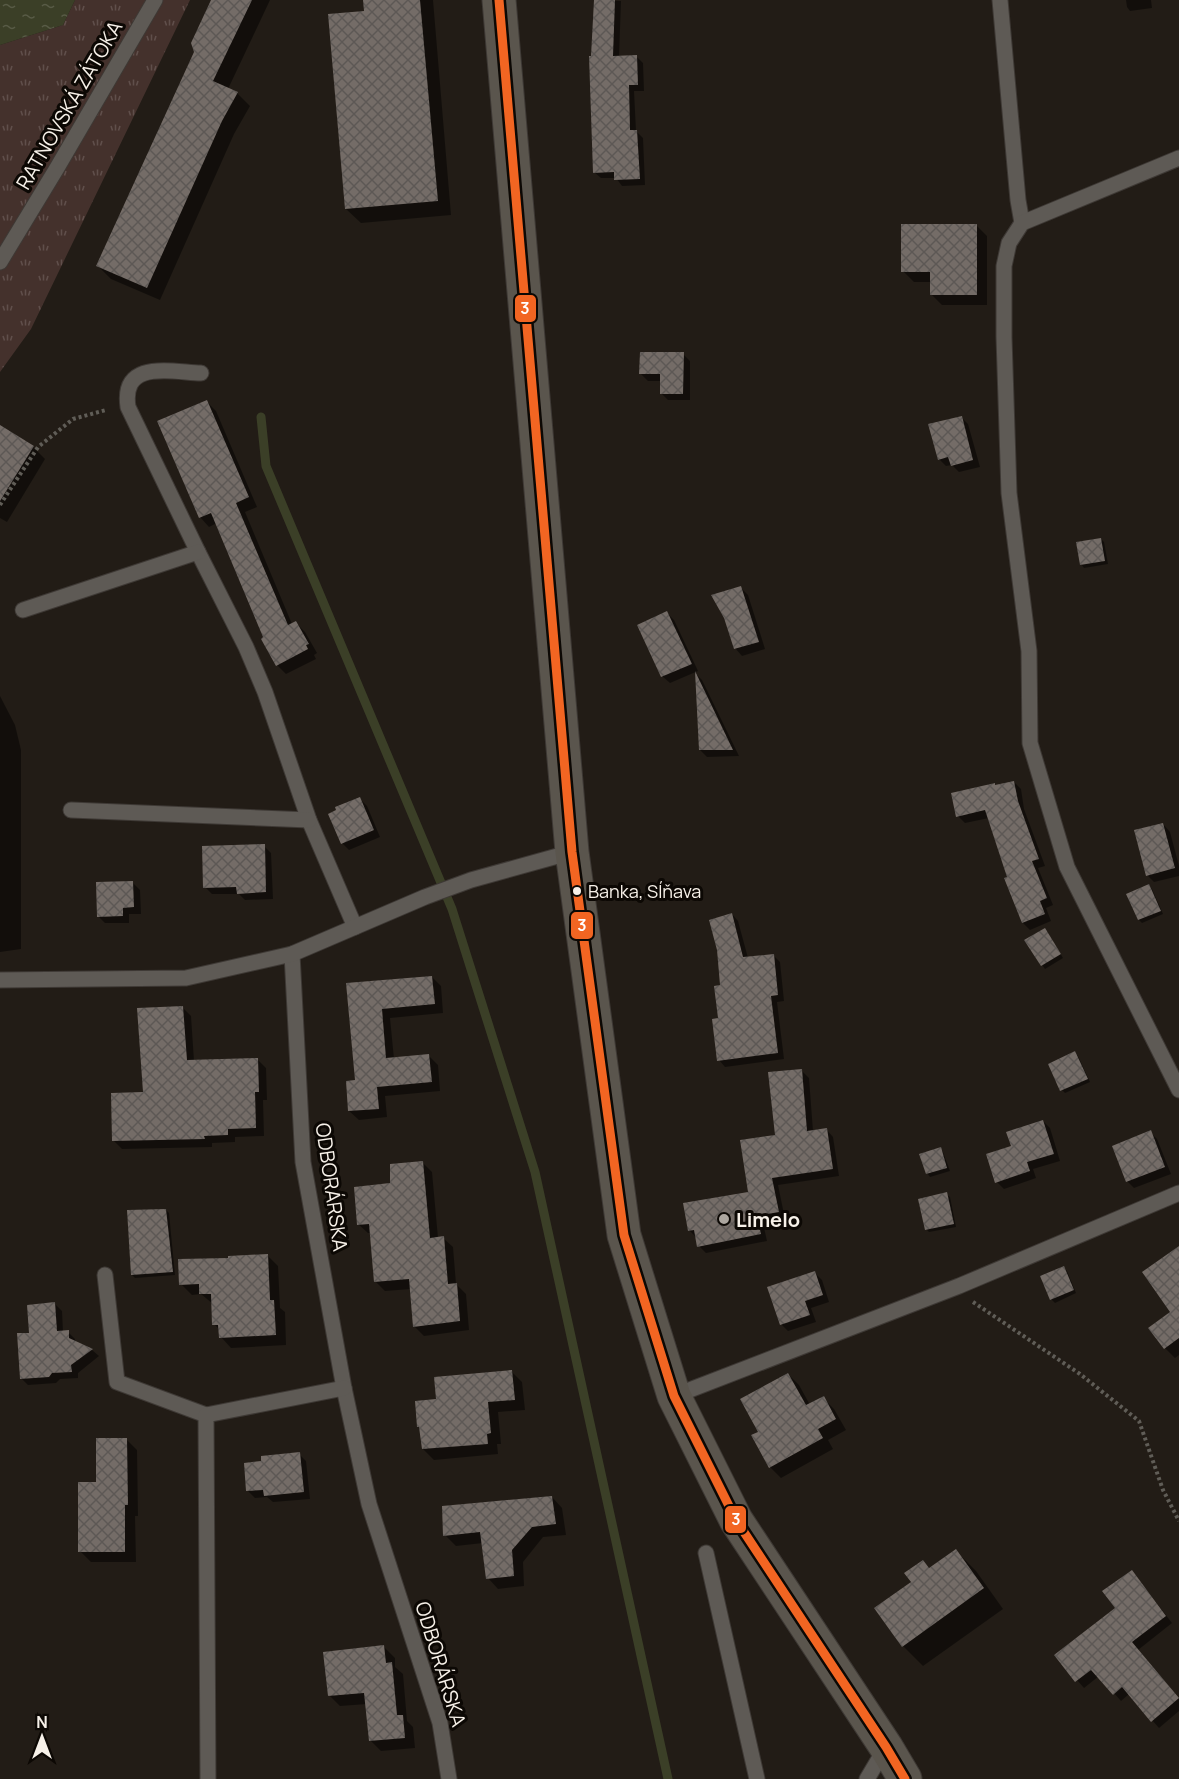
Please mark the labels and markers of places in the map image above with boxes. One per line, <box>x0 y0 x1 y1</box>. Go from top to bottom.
place label: Banka, Sĺňava <box>588 879 701 903</box>
marker: Banka, Sĺňava <box>571 885 583 897</box>
place label: Limelo <box>736 1206 800 1233</box>
marker: Limelo <box>717 1212 731 1226</box>

